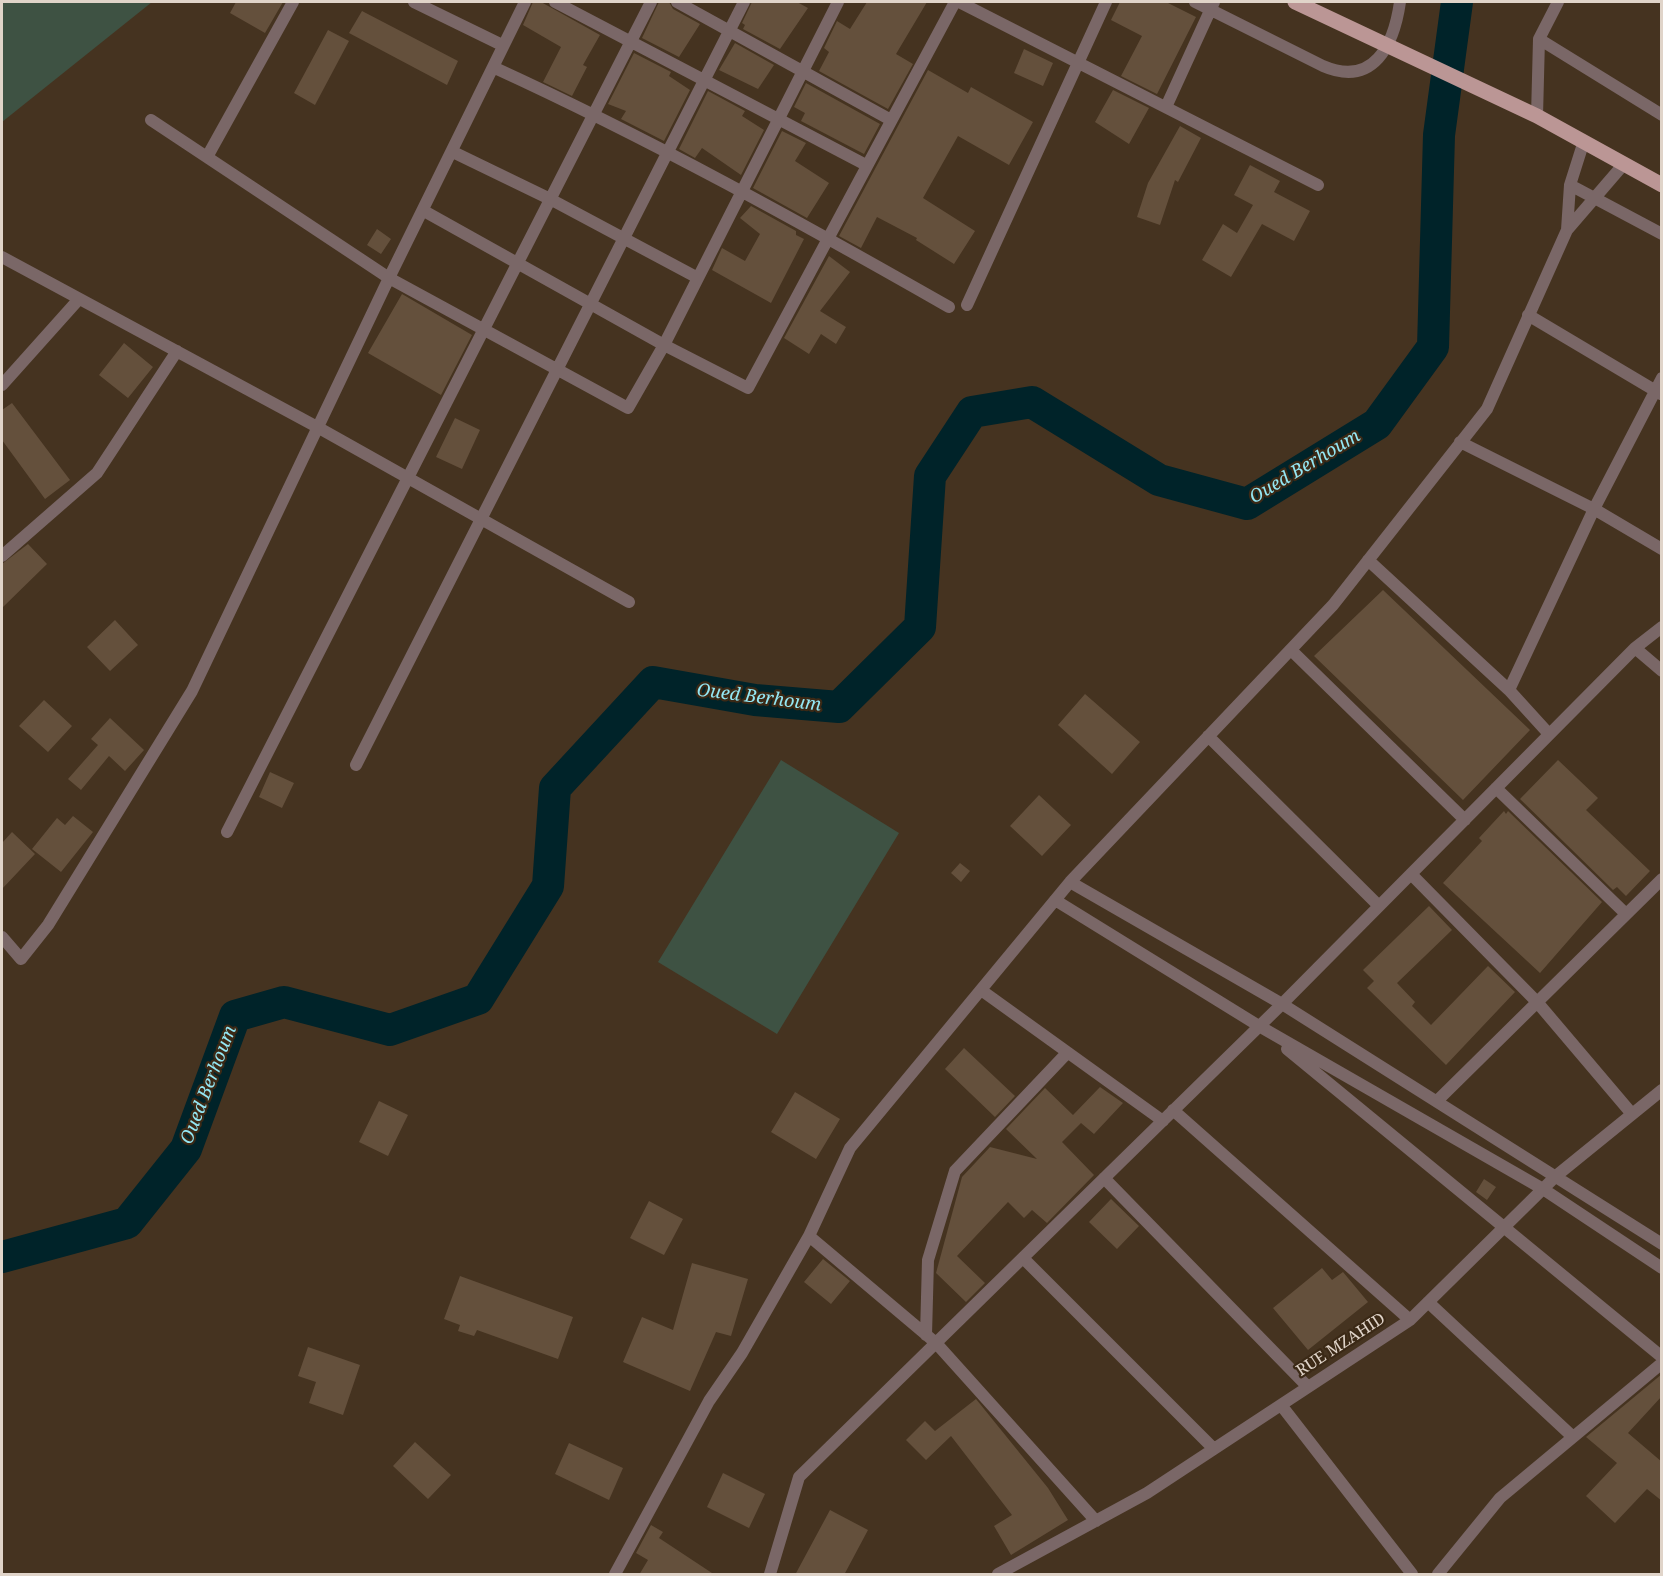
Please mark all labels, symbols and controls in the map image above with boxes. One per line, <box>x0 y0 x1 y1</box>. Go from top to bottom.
water label: Oued Berhoum <box>1246 425 1364 509</box>
water label: Oued Berhoum <box>696 680 822 716</box>
water label: Oued Berhoum <box>176 1023 242 1147</box>
street label: RUE MZAHID <box>1293 1309 1389 1381</box>

